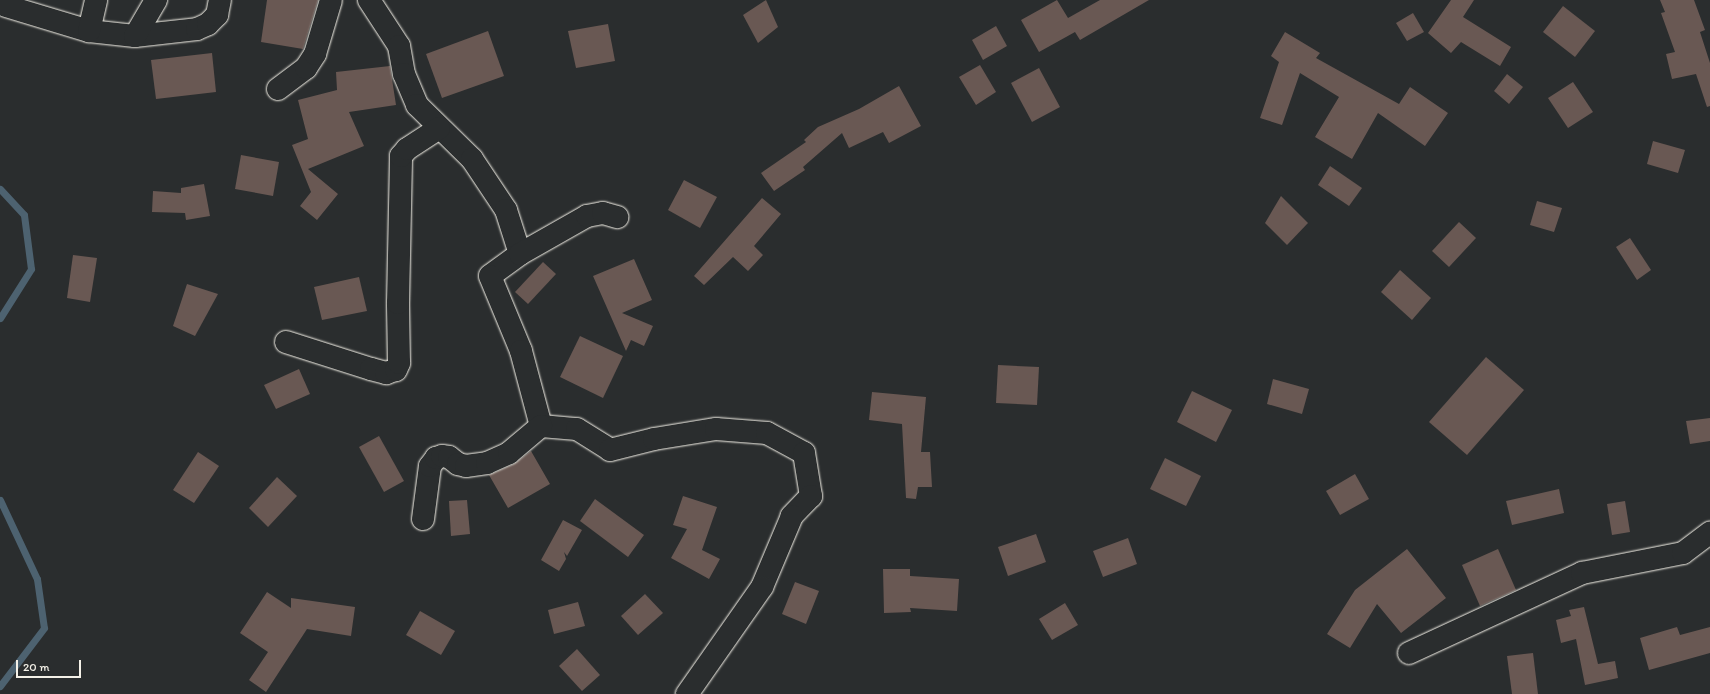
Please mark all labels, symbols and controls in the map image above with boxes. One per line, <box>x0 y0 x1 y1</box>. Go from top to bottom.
scale bar <box>18 652 83 678</box>
text: 20 m <box>23 660 50 674</box>

